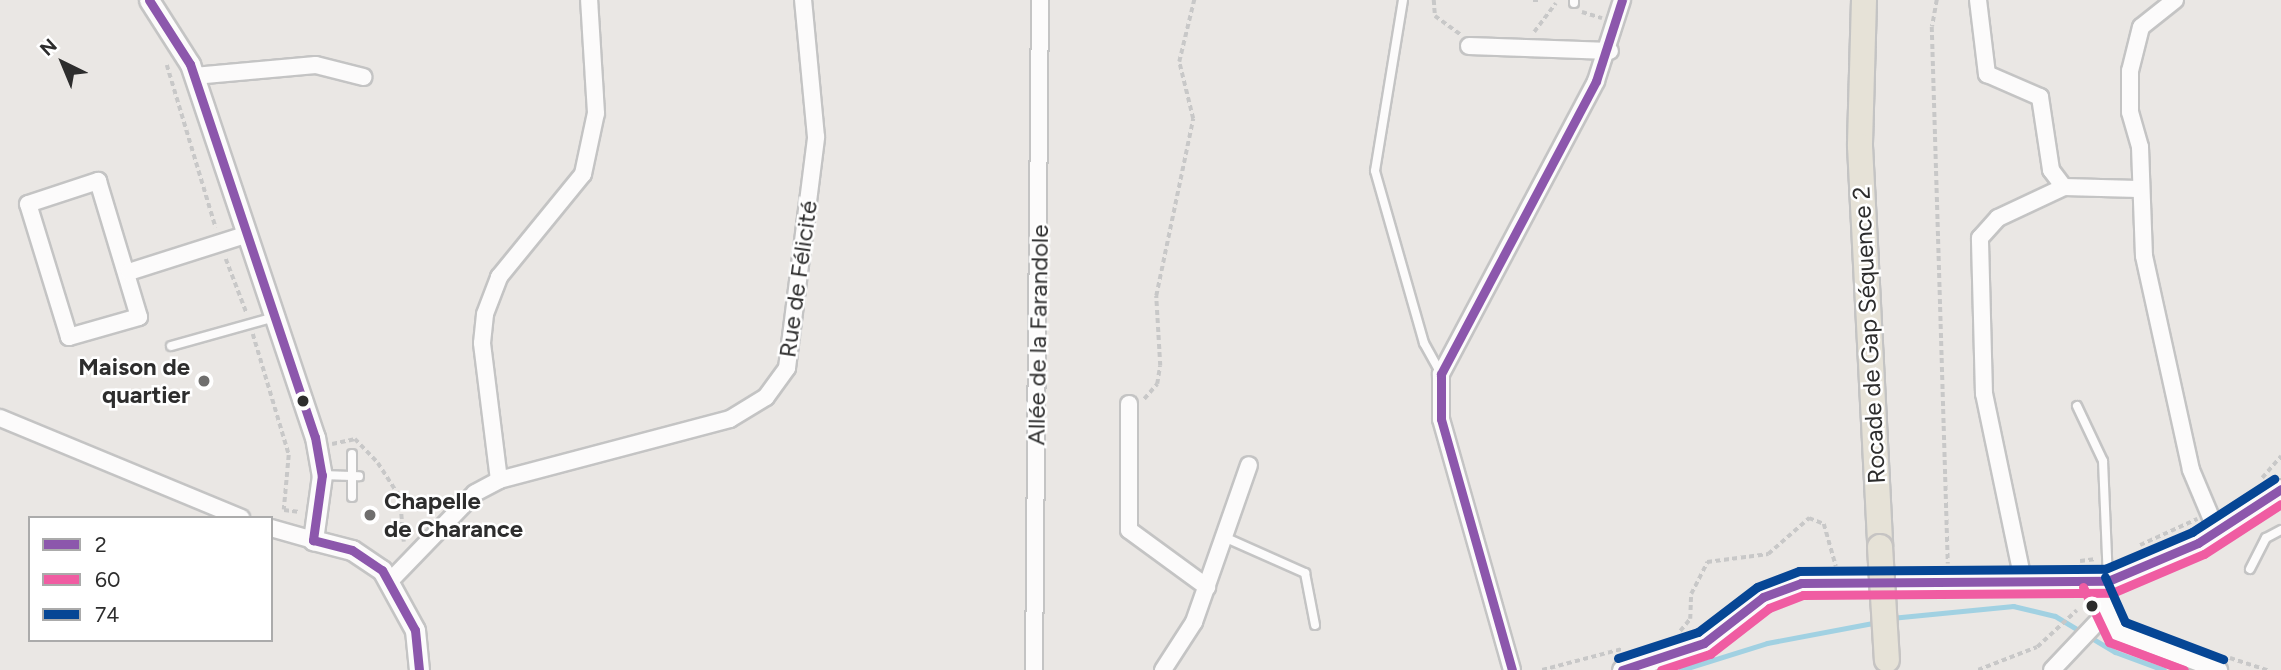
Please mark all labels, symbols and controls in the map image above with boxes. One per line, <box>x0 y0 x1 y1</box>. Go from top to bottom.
north arrow <box>28 28 98 98</box>
text: N <box>35 34 62 61</box>
street label: Rocade de Gap Séquence 2 <box>1847 185 1891 485</box>
street label: Rue de Félicité <box>773 199 823 359</box>
street label: Allée de la Farandole <box>1022 224 1054 446</box>
place label: Maison de quartier <box>78 353 190 409</box>
marker: Maison de quartier <box>196 373 212 389</box>
unlabelled marker <box>296 394 310 408</box>
place label: Chapelle de Charance <box>384 487 523 543</box>
marker: Chapelle de Charance <box>362 507 378 523</box>
legend <box>28 516 273 642</box>
text: 2 <box>95 532 107 557</box>
text: 60 <box>95 567 120 592</box>
unlabelled marker <box>2085 599 2099 613</box>
text: 74 <box>95 602 119 627</box>

